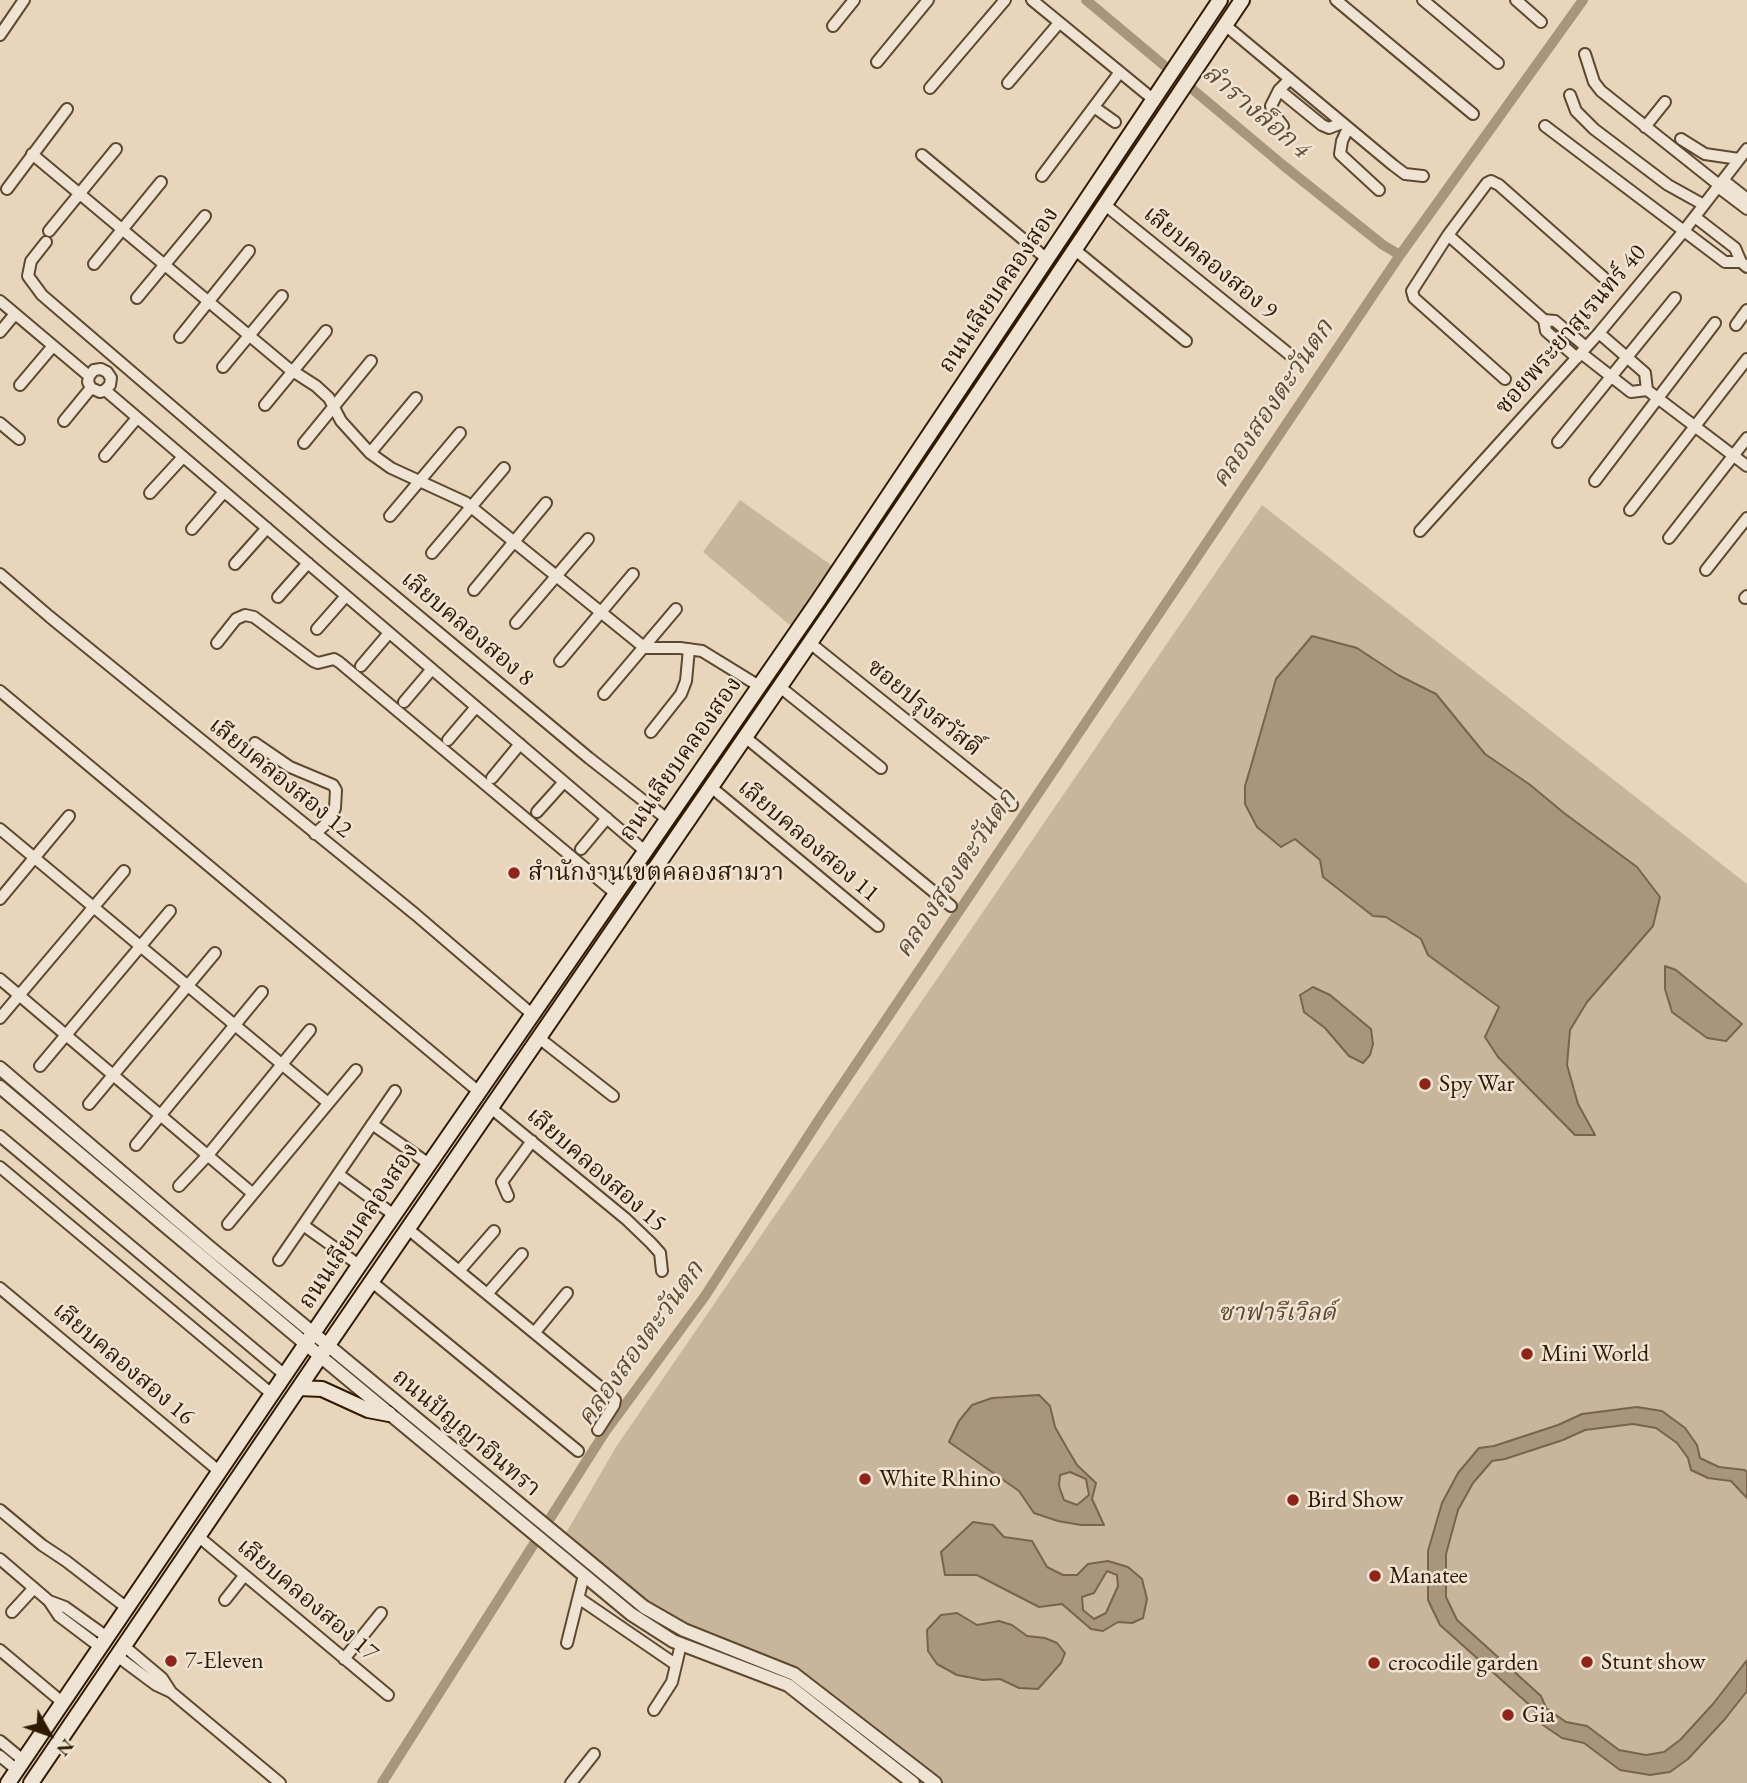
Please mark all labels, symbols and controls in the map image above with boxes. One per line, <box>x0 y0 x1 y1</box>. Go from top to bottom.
water label: ลำรางล็อก 4 <box>1196 58 1316 166</box>
street label: เลียบคลองสอง 9 <box>1137 200 1283 326</box>
street label: ถนนเลียบคลองสอง <box>933 201 1065 379</box>
street label: ซอยพระยาสุเรนทร์ 40 <box>1489 239 1653 421</box>
water label: คลองสองตะวันตก <box>1205 314 1341 494</box>
street label: เลียบคลองสอง 8 <box>395 565 539 693</box>
street label: ซอยปรุงสวัสดิ์ <box>861 653 987 763</box>
street label: ถนนเลียบคลองสอง <box>613 671 749 847</box>
street label: เลียบคลองสอง 12 <box>203 711 357 845</box>
street label: เลียบคลองสอง 11 <box>731 773 885 909</box>
water label: คลองสองตะวันตก <box>888 784 1024 964</box>
place label: สำนักงานเขตคลองสามวา <box>528 859 784 887</box>
marker: สำนักงานเขตคลองสามวา <box>506 865 522 881</box>
place label: Spy War <box>1439 1070 1515 1098</box>
marker: Spy War <box>1417 1076 1433 1092</box>
street label: เลียบคลองสอง 15 <box>520 1101 672 1239</box>
street label: ถนนเลียบคลองสอง <box>293 1137 425 1315</box>
water label: คลองสองตะวันตก <box>571 1255 711 1433</box>
street label: เลียบคลองสอง 16 <box>46 1296 200 1432</box>
park label: ซาฟารีเวิลด์ <box>1218 1299 1336 1327</box>
place label: Mini World <box>1541 1340 1649 1368</box>
marker: Mini World <box>1519 1346 1535 1362</box>
street label: ถนนปัญญาอินทรา <box>386 1363 546 1503</box>
place label: White Rhino <box>879 1465 1001 1493</box>
marker: White Rhino <box>857 1471 873 1487</box>
place label: Bird Show <box>1307 1486 1403 1514</box>
marker: Bird Show <box>1285 1492 1301 1508</box>
street label: เลียบคลองสอง 17 <box>230 1532 384 1668</box>
place label: Manatee <box>1389 1562 1468 1590</box>
marker: Manatee <box>1367 1568 1383 1584</box>
place label: 7-Eleven <box>185 1647 264 1675</box>
place label: Stunt show <box>1601 1648 1705 1676</box>
place label: crocodile garden <box>1388 1649 1539 1677</box>
marker: 7-Eleven <box>163 1653 179 1669</box>
marker: Stunt show <box>1579 1654 1595 1670</box>
marker: crocodile garden <box>1366 1655 1382 1671</box>
north arrow <box>14 1699 84 1769</box>
place label: Gia <box>1522 1701 1555 1729</box>
marker: Gia <box>1500 1707 1516 1723</box>
text: N <box>51 1734 80 1762</box>

